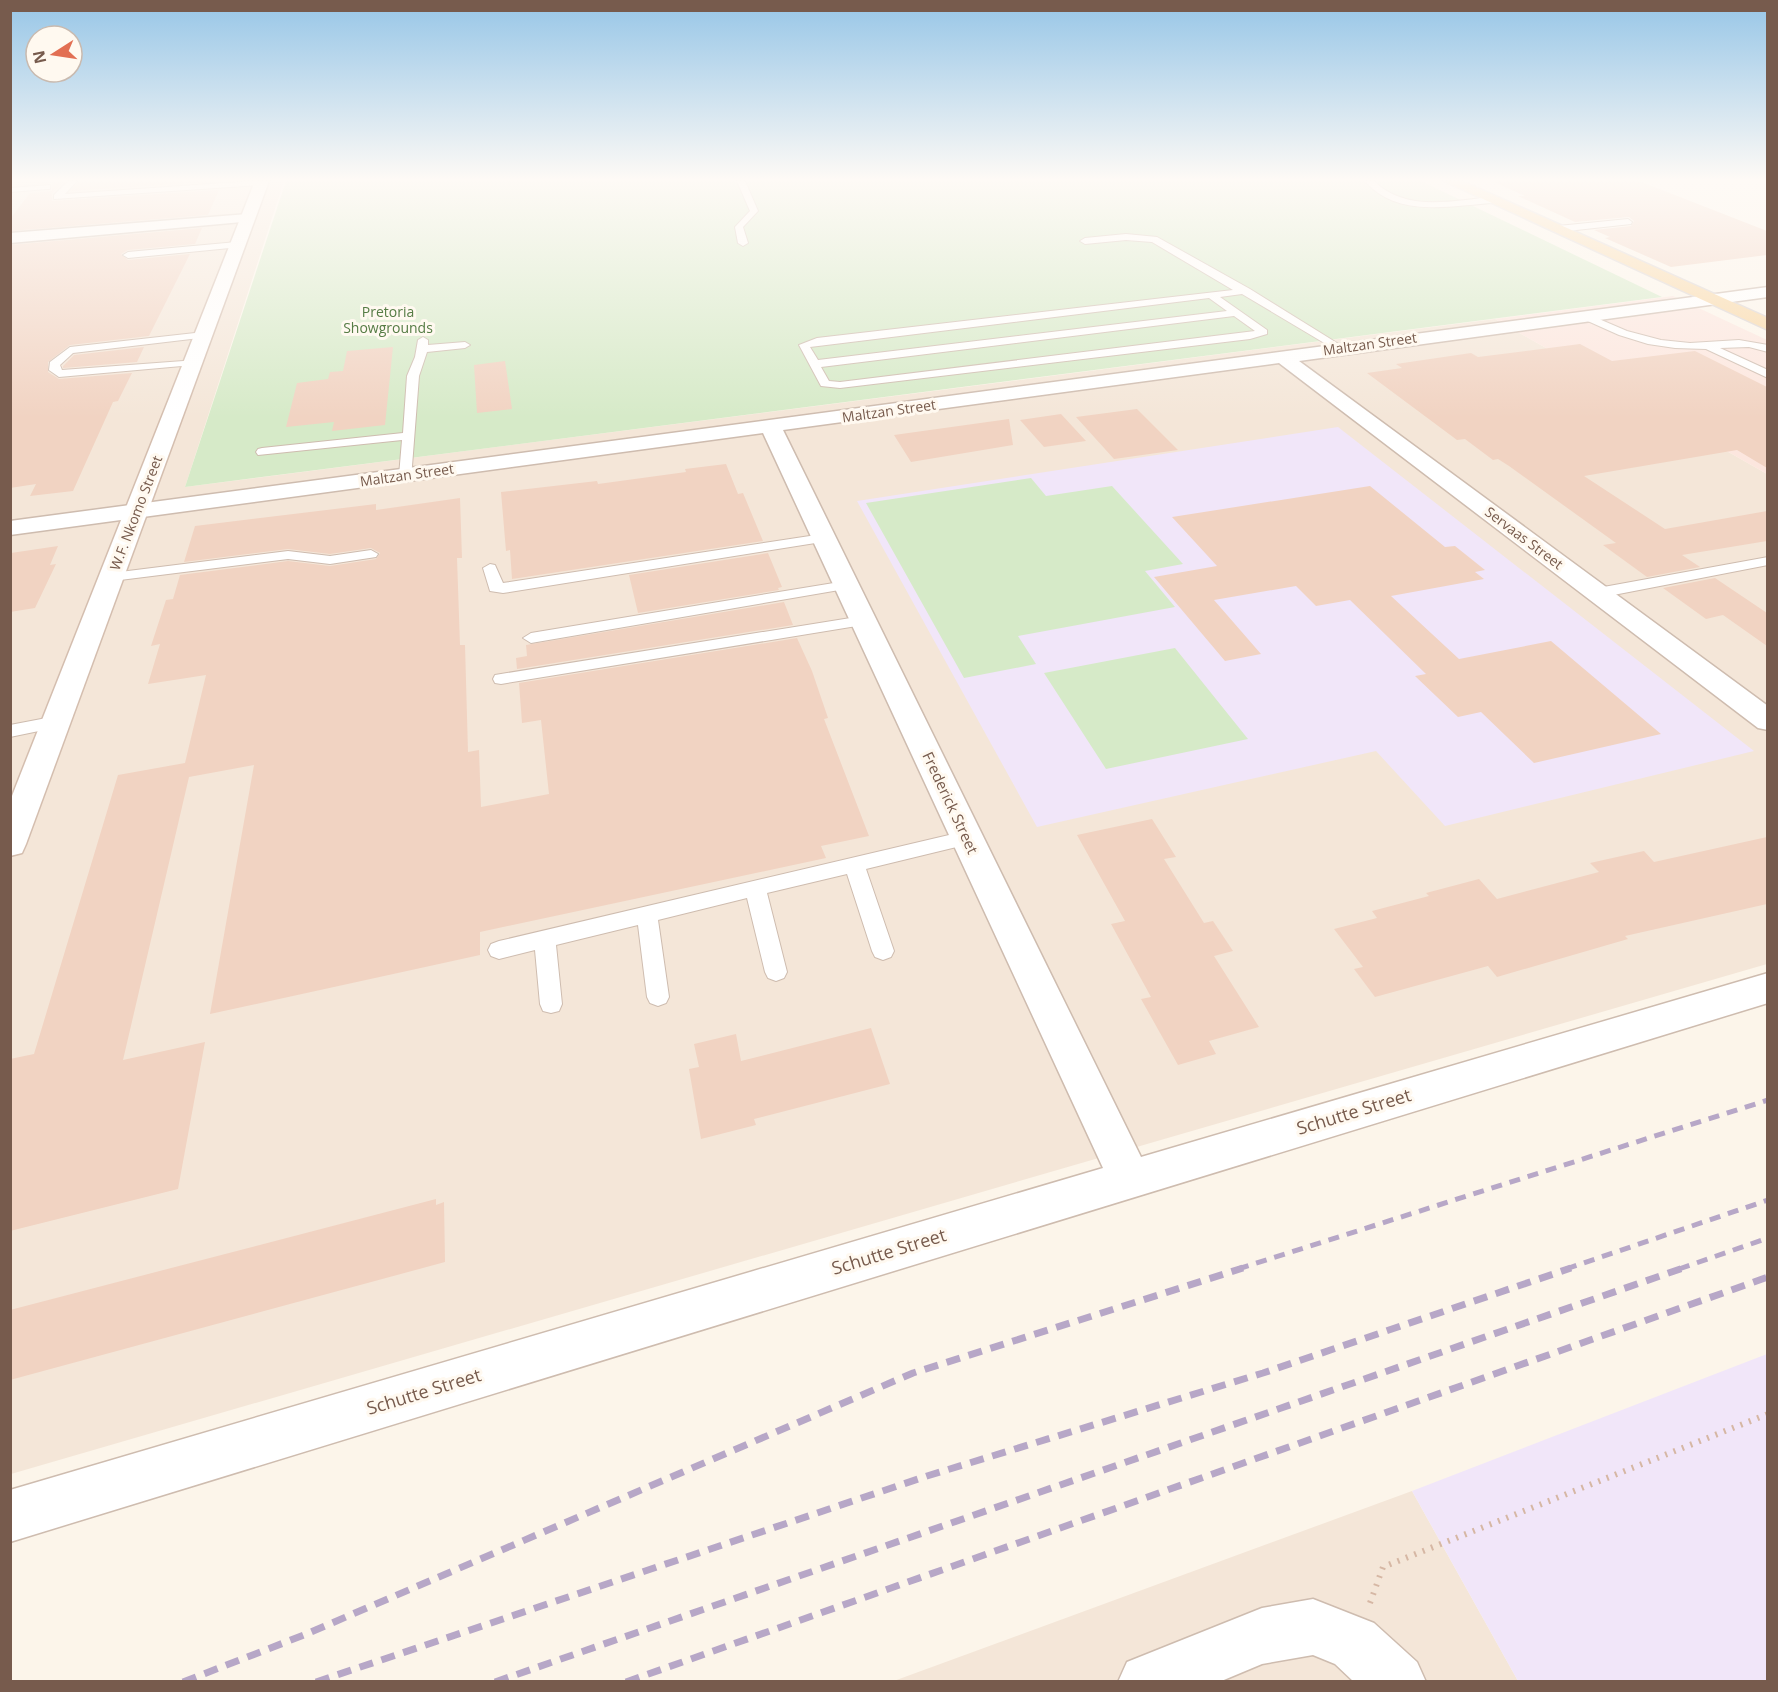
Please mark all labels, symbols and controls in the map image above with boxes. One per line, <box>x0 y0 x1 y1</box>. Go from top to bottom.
north arrow <box>24 24 84 84</box>
text: N <box>27 48 51 66</box>
park label: Pretoria Showgrounds <box>343 302 433 337</box>
street label: Maltzan Street <box>1322 328 1418 359</box>
street label: Maltzan Street <box>841 395 937 426</box>
street label: W.F. Nkomo Street <box>105 453 166 573</box>
street label: Maltzan Street <box>359 459 455 490</box>
street label: Servaas Street <box>1481 502 1567 573</box>
street label: Frederick Street <box>918 748 983 857</box>
street label: Schutte Street <box>1294 1082 1414 1140</box>
street label: Schutte Street <box>829 1222 949 1280</box>
street label: Schutte Street <box>364 1362 484 1420</box>

